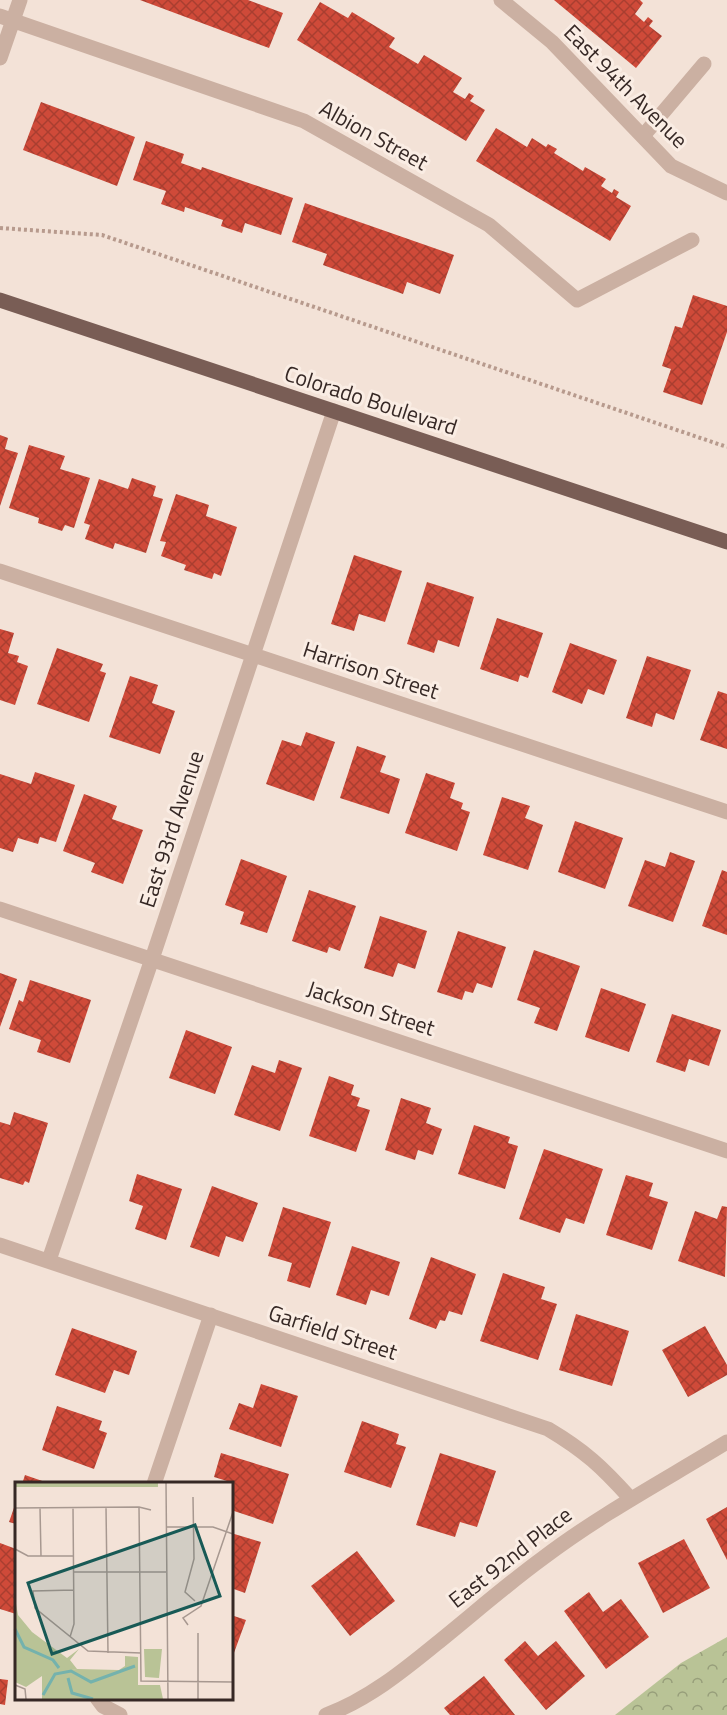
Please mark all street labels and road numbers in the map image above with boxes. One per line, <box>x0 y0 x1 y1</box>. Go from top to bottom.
street label: East 94th Avenue <box>556 16 696 156</box>
street label: Albion Street <box>313 91 435 179</box>
street label: Colorado Boulevard <box>280 356 462 444</box>
street label: Harrison Street <box>299 632 444 708</box>
street label: East 93rd Avenue <box>130 746 212 912</box>
street label: Jackson Street <box>303 971 440 1045</box>
street label: Garfield Street <box>264 1295 402 1369</box>
street label: East 92nd Place <box>441 1498 579 1616</box>

